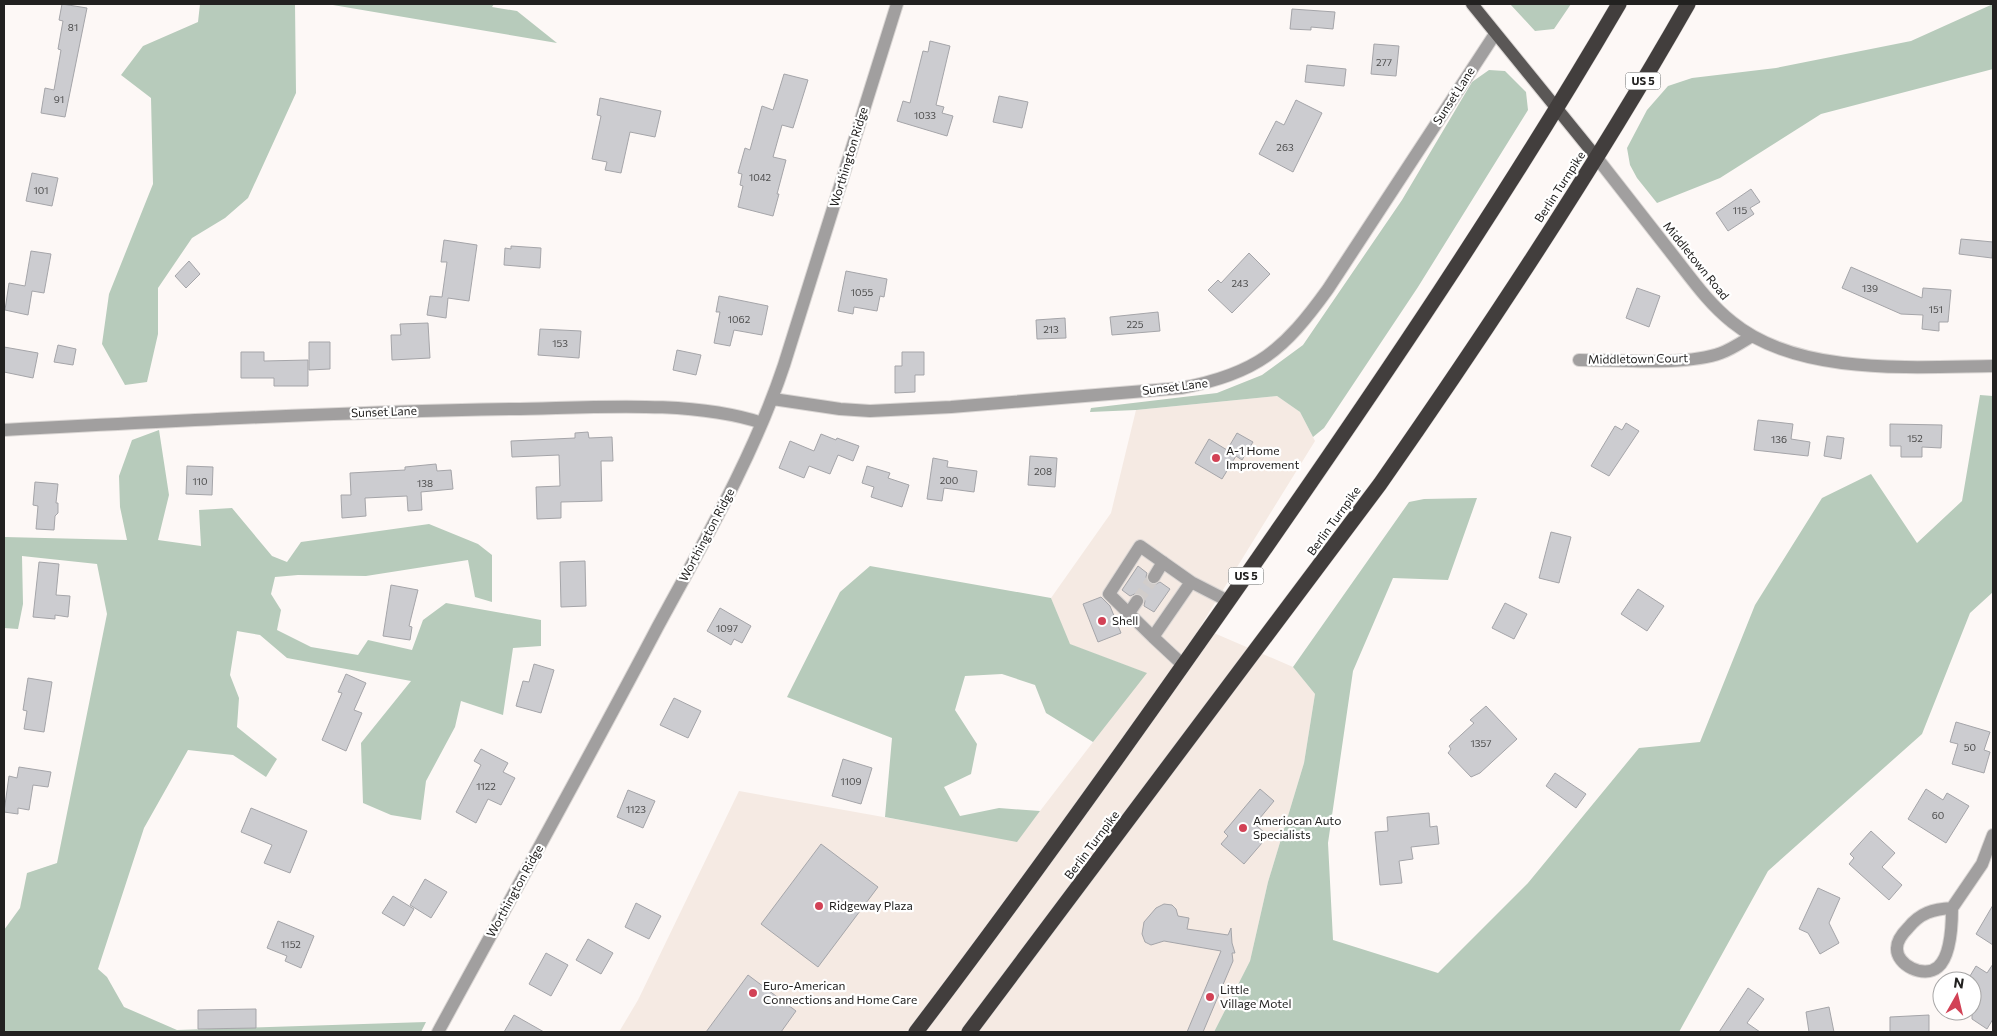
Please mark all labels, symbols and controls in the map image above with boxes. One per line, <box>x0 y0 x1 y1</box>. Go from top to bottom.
house number: 81 <box>68 21 78 33</box>
house number: 277 <box>1376 56 1392 68</box>
street label: Sunset Lane <box>1429 64 1477 127</box>
road number: US 5 <box>1626 72 1660 90</box>
house number: 91 <box>54 93 64 105</box>
street label: Worthington Ridge <box>826 105 870 208</box>
house number: 1033 <box>914 109 936 121</box>
house number: 263 <box>1276 141 1294 153</box>
street label: Berlin Turnpike <box>1531 148 1587 225</box>
house number: 1042 <box>749 171 772 183</box>
house number: 101 <box>33 184 49 196</box>
house number: 115 <box>1733 204 1747 216</box>
street label: Middletown Road <box>1661 219 1733 302</box>
house number: 243 <box>1231 277 1249 289</box>
house number: 139 <box>1862 282 1878 294</box>
house number: 1055 <box>851 286 873 298</box>
house number: 151 <box>1929 303 1943 315</box>
house number: 1062 <box>728 313 751 325</box>
house number: 225 <box>1127 318 1144 330</box>
house number: 213 <box>1043 323 1059 335</box>
house number: 153 <box>552 337 568 349</box>
street label: Middletown Court <box>1588 350 1688 366</box>
street label: Sunset Lane <box>1141 375 1208 397</box>
street label: Sunset Lane <box>351 403 417 419</box>
house number: 152 <box>1907 432 1923 444</box>
house number: 136 <box>1771 433 1787 445</box>
place label: A-1 Home Improvement <box>1226 443 1299 471</box>
marker: A-1 Home Improvement <box>1210 452 1222 464</box>
house number: 208 <box>1034 465 1052 477</box>
house number: 200 <box>940 474 958 486</box>
house number: 110 <box>192 475 208 487</box>
house number: 138 <box>417 477 433 489</box>
street label: Berlin Turnpike <box>1303 483 1363 558</box>
street label: Worthington Ridge <box>676 486 737 584</box>
road number: US 5 <box>1228 568 1264 584</box>
place label: Shell <box>1112 613 1138 627</box>
marker: Shell <box>1096 615 1108 627</box>
house number: 1097 <box>716 622 738 634</box>
house number: 1357 <box>1470 737 1492 749</box>
house number: 50 <box>1964 741 1976 753</box>
house number: 1109 <box>840 775 862 787</box>
house number: 1122 <box>476 780 496 792</box>
house number: 1123 <box>626 803 646 815</box>
street label: Berlin Turnpike <box>1061 807 1121 881</box>
house number: 60 <box>1932 809 1944 821</box>
place label: Ameriocan Auto Specialists <box>1253 813 1341 841</box>
marker: Ameriocan Auto Specialists <box>1237 822 1249 834</box>
street label: Worthington Ridge <box>483 842 545 939</box>
place label: Ridgeway Plaza <box>829 898 913 912</box>
marker: Ridgeway Plaza <box>813 900 825 912</box>
house number: 1152 <box>281 938 301 950</box>
north arrow <box>1932 971 1982 1021</box>
text: N <box>1952 973 1965 992</box>
place label: Euro-American Connections and Home Care <box>763 978 917 1006</box>
place label: Little Village Motel <box>1220 982 1291 1010</box>
marker: Euro-American Connections and Home Care <box>747 987 759 999</box>
marker: Little Village Motel <box>1204 991 1216 1003</box>

